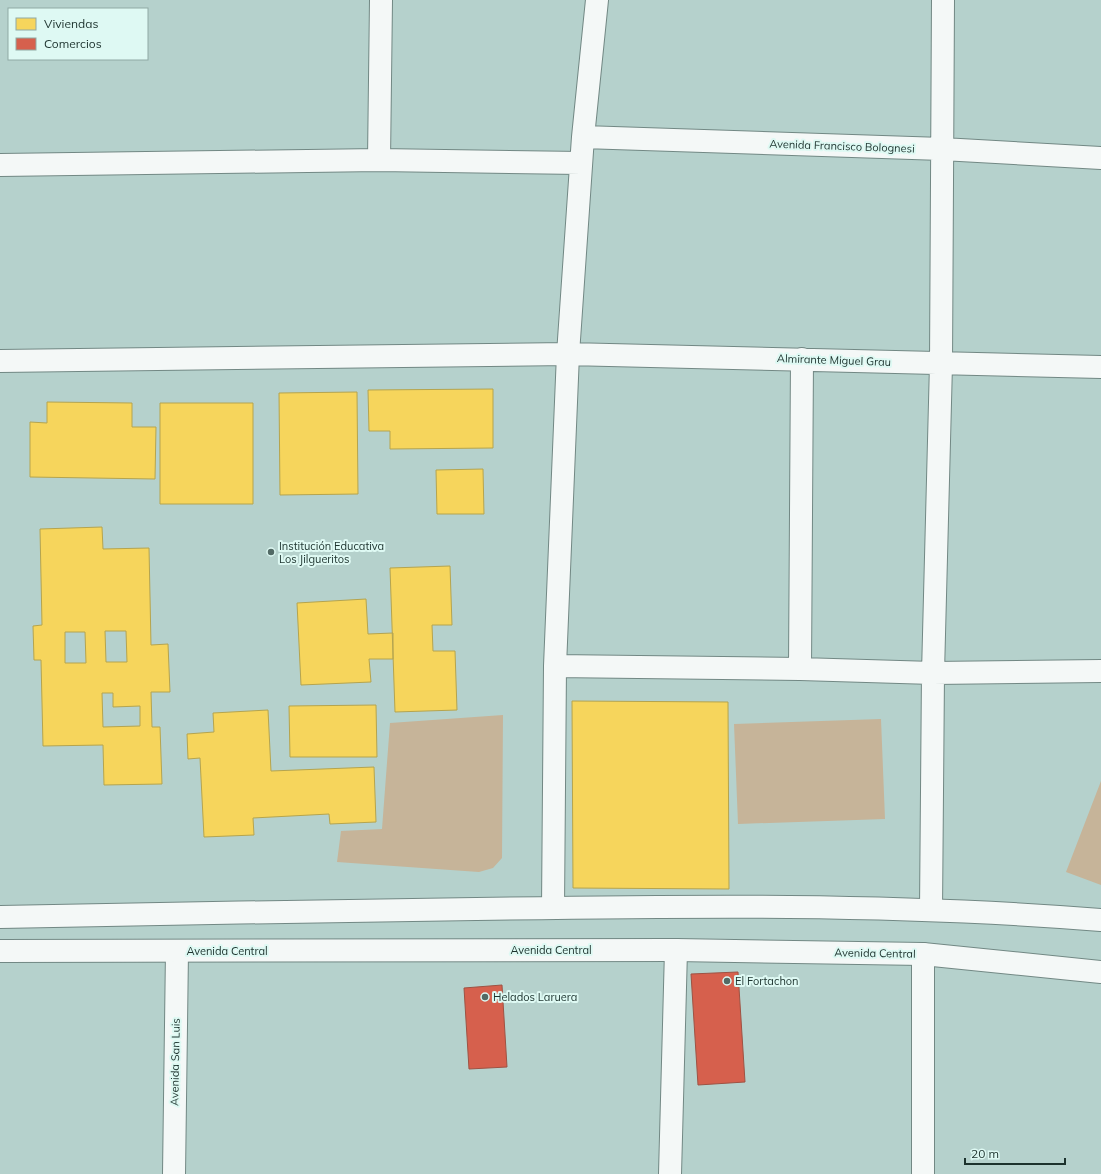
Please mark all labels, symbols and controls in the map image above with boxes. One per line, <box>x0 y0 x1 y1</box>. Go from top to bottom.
legend <box>8 8 148 60</box>
text: Viviendas <box>44 16 98 31</box>
text: Comercios <box>44 36 102 51</box>
street label: Avenida Francisco Bolognesi <box>769 136 915 156</box>
street label: Almirante Miguel Grau <box>777 351 891 369</box>
place label: Institución Educativa Los Jilgueritos <box>279 539 384 566</box>
marker: Institución Educativa Los Jilgueritos <box>266 547 276 557</box>
street label: Avenida Central <box>510 943 592 957</box>
street label: Avenida Central <box>186 944 268 958</box>
street label: Avenida Central <box>834 945 916 961</box>
place label: El Fortachon <box>735 974 799 988</box>
marker: El Fortachon <box>722 976 732 986</box>
place label: Helados Laruera <box>493 990 577 1004</box>
marker: Helados Laruera <box>480 992 490 1002</box>
street label: Avenida San Luis <box>167 1018 183 1106</box>
scale bar <box>965 1140 1065 1166</box>
text: 20 m <box>971 1146 999 1161</box>

